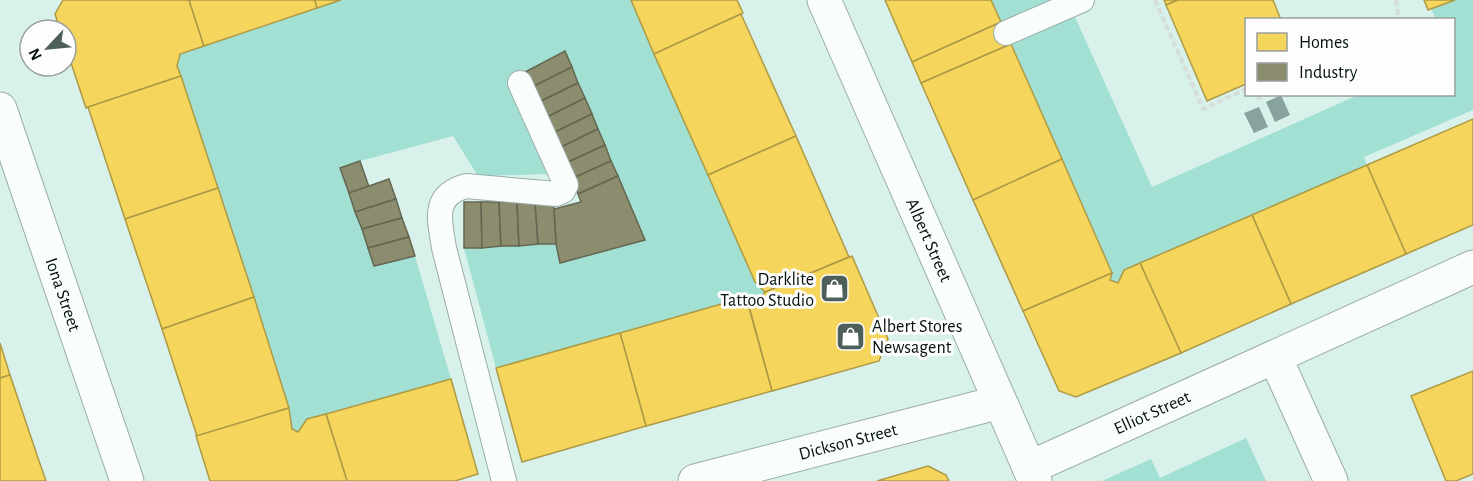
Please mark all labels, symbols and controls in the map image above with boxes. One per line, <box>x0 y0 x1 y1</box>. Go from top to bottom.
north arrow <box>18 18 78 78</box>
legend <box>1245 18 1455 96</box>
text: Homes <box>1299 34 1349 52</box>
text: N <box>26 46 45 63</box>
text: Industry <box>1299 64 1358 82</box>
street label: Albert Street <box>902 196 955 285</box>
street label: Iona Street <box>42 256 83 334</box>
place label: Darklite Tattoo Studio <box>720 271 814 310</box>
shop icon: Darklite Tattoo Studio <box>819 273 851 305</box>
place label: Albert Stores Newsagent <box>872 318 962 357</box>
shop icon: Albert Stores Newsagent <box>835 320 867 352</box>
street label: Elliot Street <box>1111 388 1194 438</box>
street label: Dickson Street <box>797 421 900 464</box>

